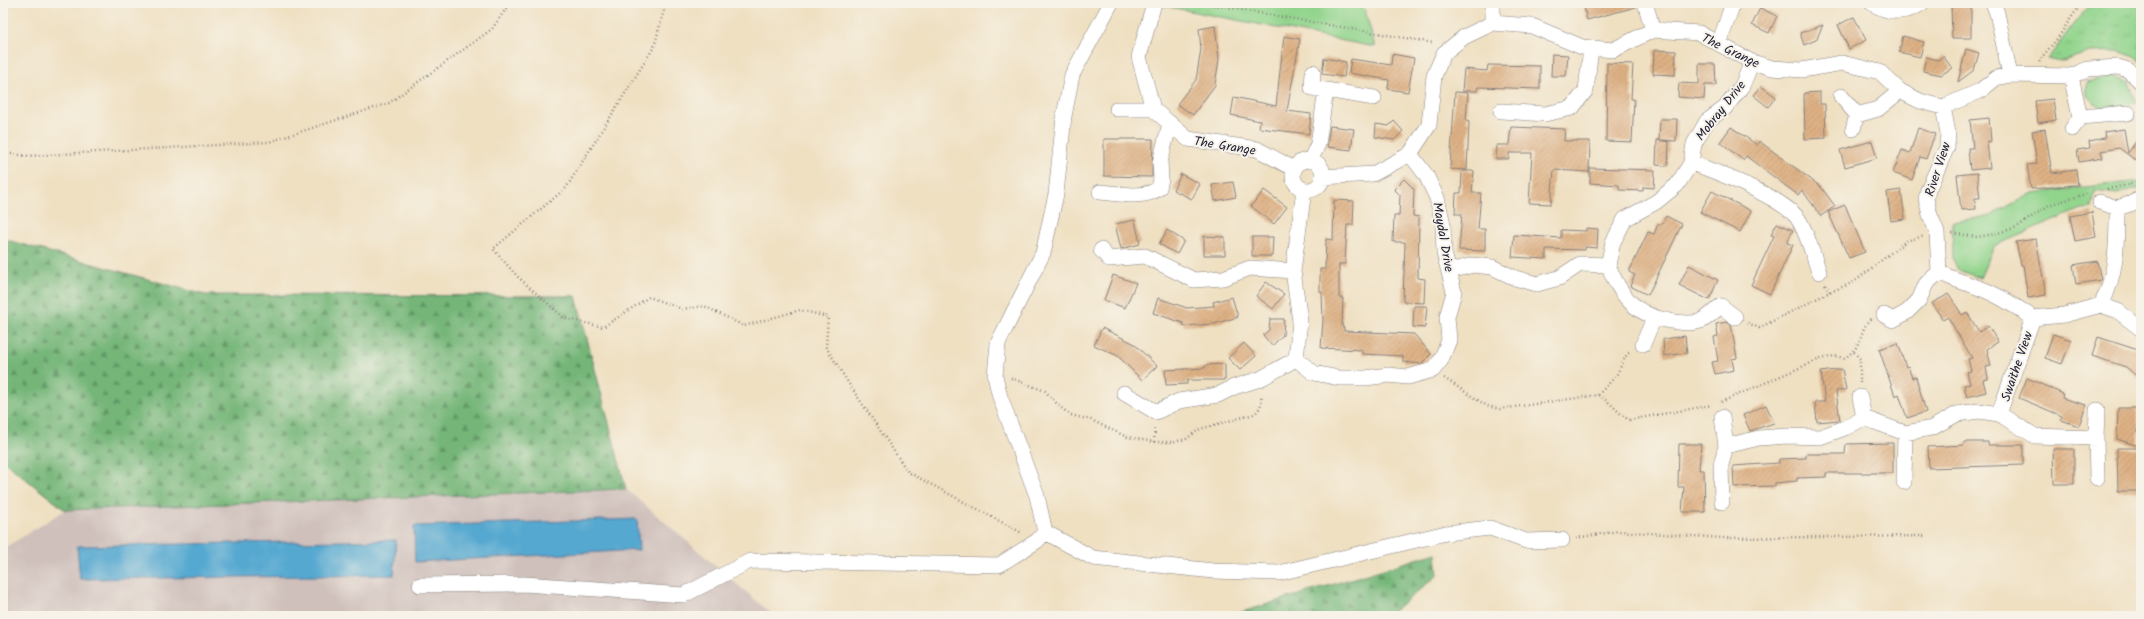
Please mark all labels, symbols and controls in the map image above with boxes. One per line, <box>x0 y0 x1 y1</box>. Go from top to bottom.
street label: The Grange <box>1698 28 1763 74</box>
street label: Mobray Drive <box>1691 76 1752 146</box>
street label: The Grange <box>1192 131 1257 162</box>
street label: River View <box>1920 139 1957 199</box>
street label: Maydal Drive <box>1426 201 1459 274</box>
street label: Swaithe View <box>1996 329 2039 404</box>

